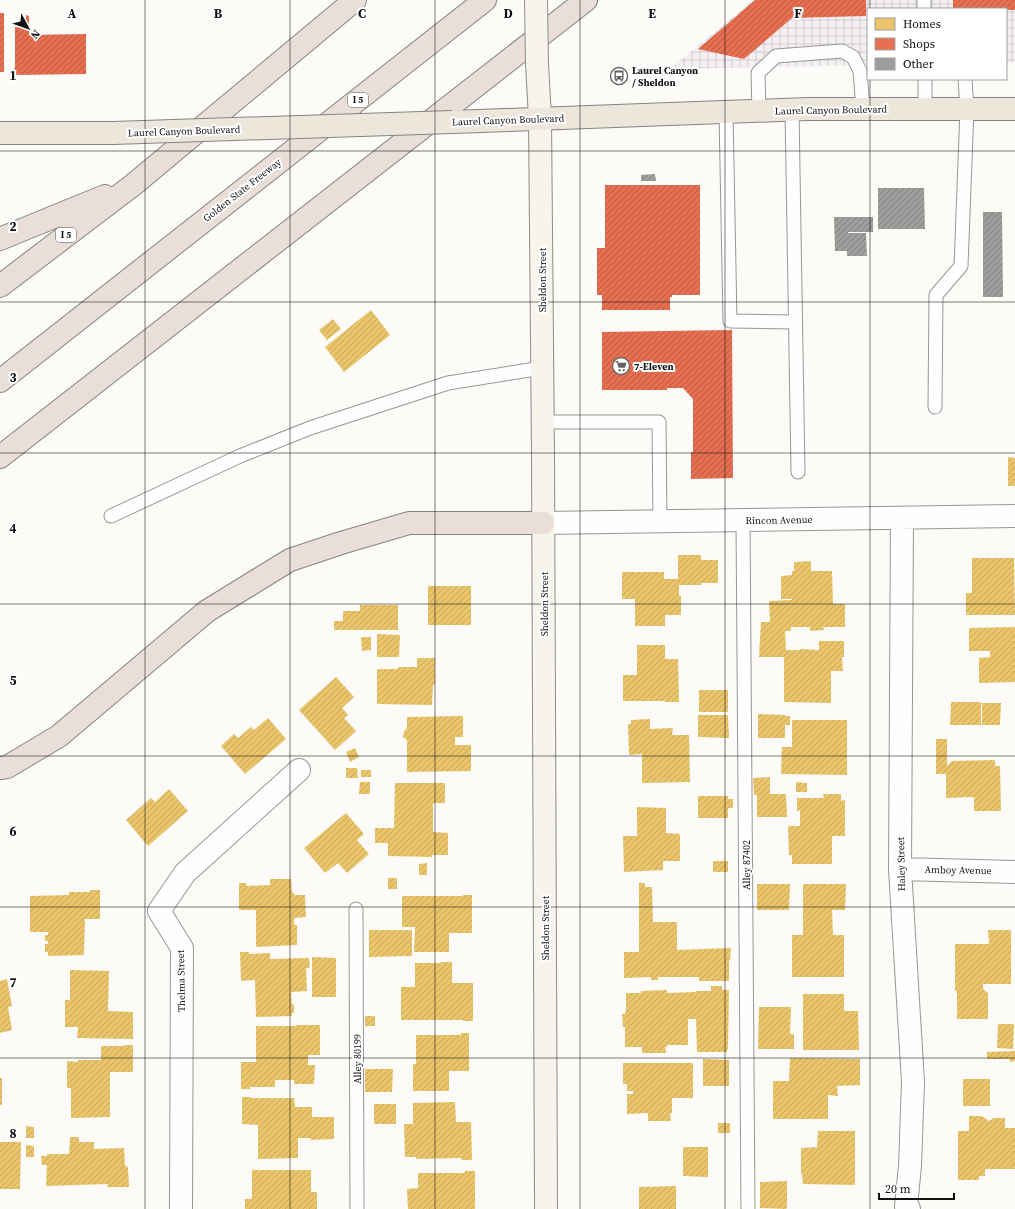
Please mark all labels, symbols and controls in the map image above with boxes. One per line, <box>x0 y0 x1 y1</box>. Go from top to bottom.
text: A <box>68 5 77 22</box>
text: B <box>214 5 223 22</box>
text: C <box>358 5 366 22</box>
text: D <box>503 5 513 22</box>
text: E <box>648 5 656 22</box>
text: F <box>794 5 802 22</box>
north arrow <box>8 8 48 48</box>
legend <box>867 8 1007 80</box>
text: Homes <box>903 16 941 32</box>
text: N <box>27 26 43 42</box>
text: Shops <box>903 36 935 52</box>
text: Other <box>903 56 934 72</box>
place label: Laurel Canyon / Sheldon <box>632 64 698 89</box>
bus stop icon: Laurel Canyon / Sheldon <box>609 66 629 86</box>
text: 1 <box>9 67 17 84</box>
road number: I 5 <box>348 93 368 107</box>
street label: Laurel Canyon Boulevard <box>775 103 888 117</box>
street label: Laurel Canyon Boulevard <box>452 112 565 128</box>
street label: Laurel Canyon Boulevard <box>128 123 241 139</box>
street label: Golden State Freeway <box>200 155 284 225</box>
text: 2 <box>9 218 17 235</box>
road number: I 5 <box>56 228 76 242</box>
street label: Sheldon Street <box>536 247 549 312</box>
supermarket icon: 7-Eleven <box>611 356 631 376</box>
place label: 7-Eleven <box>634 360 674 373</box>
text: 3 <box>9 369 17 386</box>
street label: Rincon Avenue <box>745 513 813 527</box>
text: 4 <box>9 520 17 537</box>
street label: Sheldon Street <box>538 571 551 636</box>
text: 5 <box>9 672 17 689</box>
text: 6 <box>9 823 17 840</box>
street label: Haley Street <box>894 836 908 891</box>
street label: Alley 87402 <box>740 840 753 890</box>
street label: Amboy Avenue <box>924 863 992 877</box>
street label: Sheldon Street <box>539 895 552 960</box>
street label: Thelma Street <box>174 949 188 1012</box>
text: 7 <box>9 974 17 991</box>
street label: Alley 80199 <box>351 1034 364 1084</box>
text: 8 <box>9 1125 17 1142</box>
scale bar <box>879 1175 954 1201</box>
text: 20 m <box>885 1181 911 1197</box>

